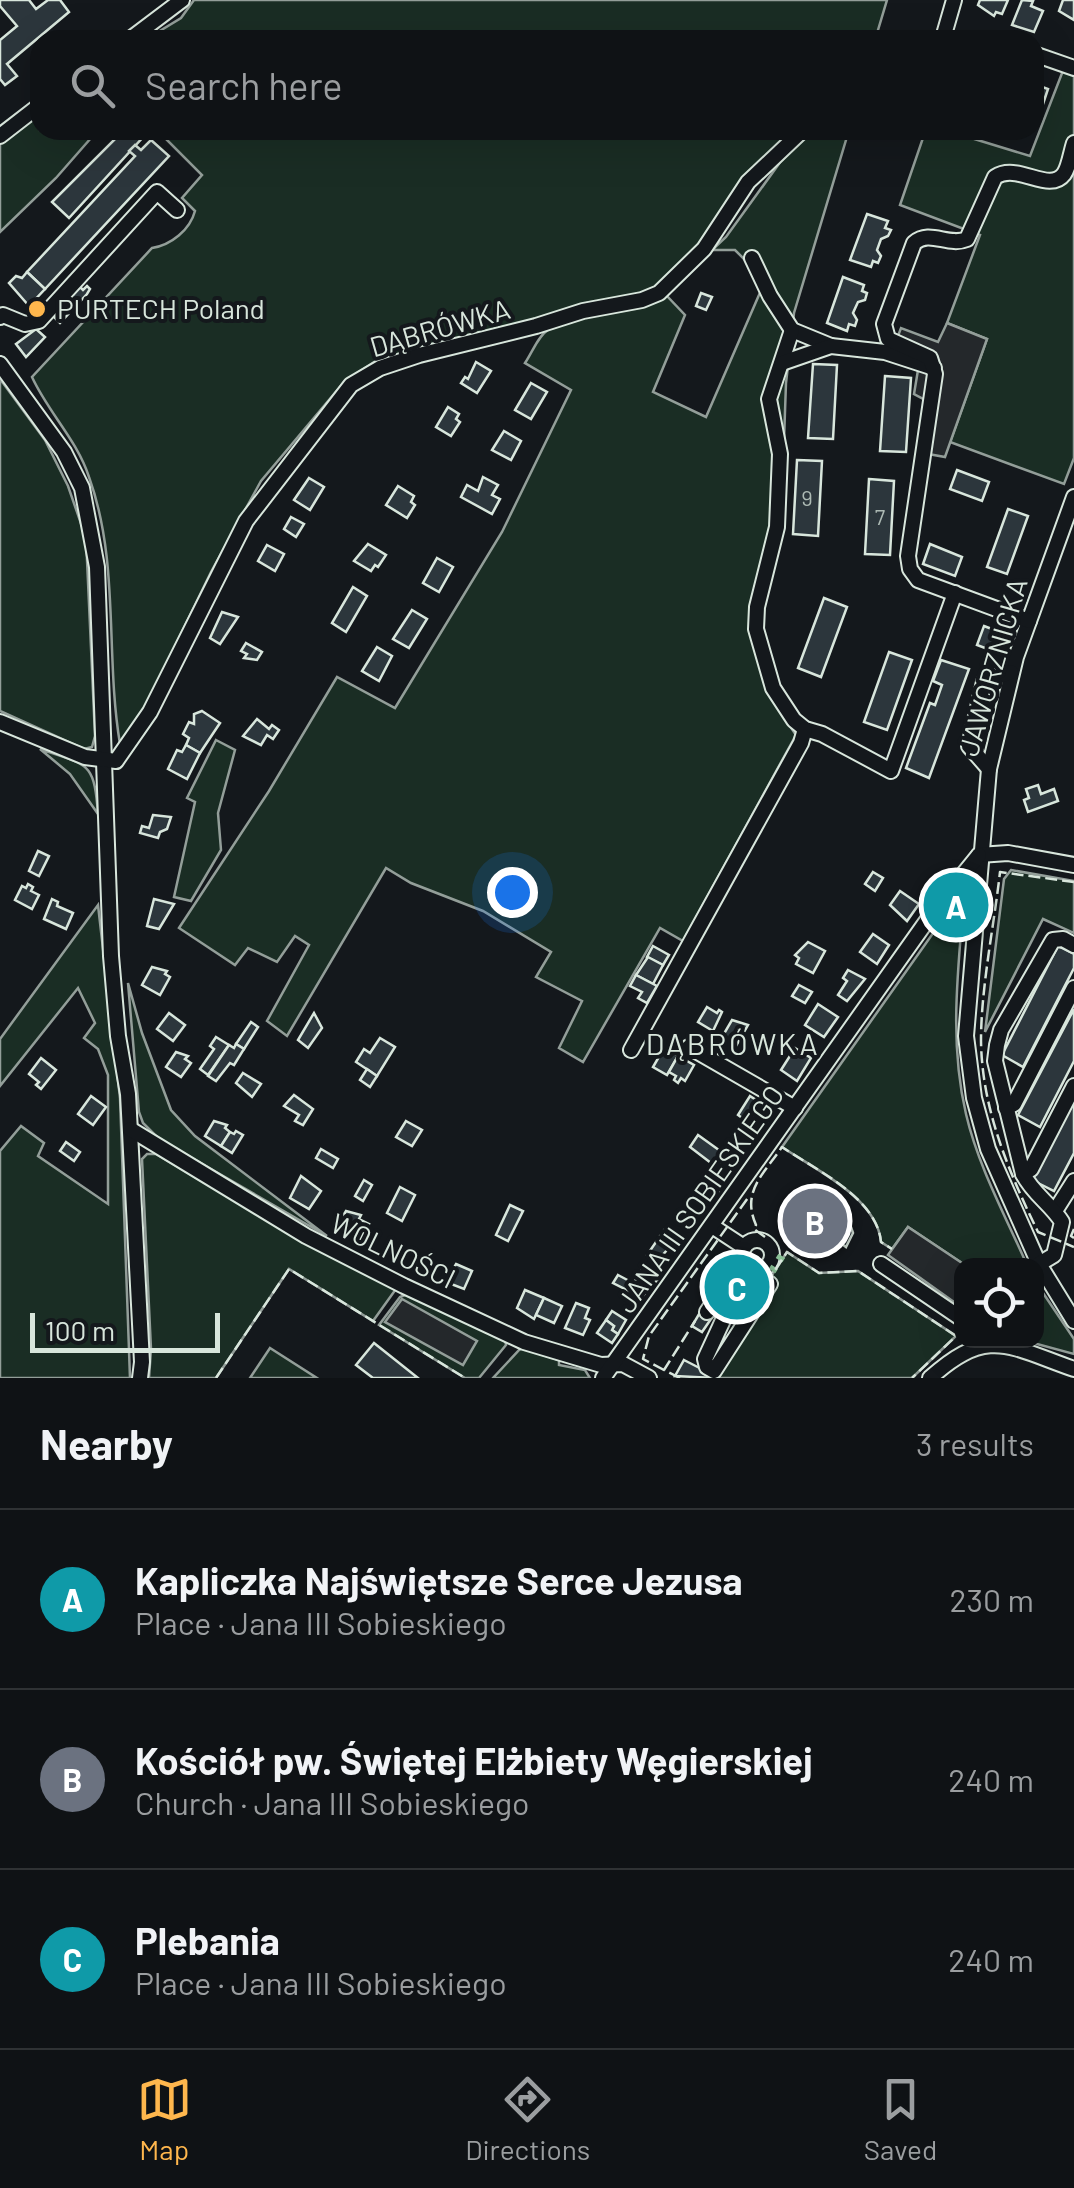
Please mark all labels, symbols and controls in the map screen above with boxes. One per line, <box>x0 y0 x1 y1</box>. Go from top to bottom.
search box <box>30 30 1044 140</box>
icon: search <box>65 58 120 113</box>
text: Search here <box>145 62 343 108</box>
place label: PURTECH Poland <box>57 291 265 325</box>
street label: DĄBRÓWKA <box>366 291 514 363</box>
marker: PURTECH Poland <box>26 298 48 320</box>
house number: 9 <box>801 484 813 510</box>
house number: 7 <box>875 503 885 529</box>
street label: JAWORZNICKA <box>950 574 1034 760</box>
your location <box>487 867 538 918</box>
pin: A <box>924 868 988 942</box>
district label: DĄBRÓWKA <box>646 1025 820 1061</box>
street label: JANA III SOBIESKIEGO <box>608 1078 790 1319</box>
pin: B <box>782 1184 848 1258</box>
street label: WOLNOŚCI <box>326 1205 461 1295</box>
pin: C <box>704 1250 770 1324</box>
map controls <box>954 1258 1044 1348</box>
button: locate <box>954 1258 1044 1348</box>
scale bar <box>30 1308 220 1352</box>
text: 100 m <box>45 1313 115 1347</box>
text: Nearby <box>40 1418 173 1468</box>
text: 3 results <box>916 1424 1034 1462</box>
text: Kapliczka Najświętsze Serce Jezusa <box>135 1557 743 1603</box>
text: A <box>62 1580 83 1618</box>
text: 230 m <box>950 1580 1034 1618</box>
text: Place · Jana III Sobieskiego <box>135 1603 507 1641</box>
text: Kościół pw. Świętej Elżbiety Węgierskiej <box>135 1737 813 1783</box>
text: B <box>63 1760 82 1798</box>
text: 240 m <box>948 1760 1034 1798</box>
text: Church · Jana III Sobieskiego <box>135 1783 530 1821</box>
text: Plebania <box>135 1917 280 1963</box>
text: C <box>63 1940 82 1978</box>
text: 240 m <box>948 1940 1034 1978</box>
text: Place · Jana III Sobieskiego <box>135 1963 507 2001</box>
tab: Map <box>137 2072 192 2166</box>
tab: Directions <box>465 2072 590 2166</box>
tab: Saved <box>864 2072 937 2166</box>

